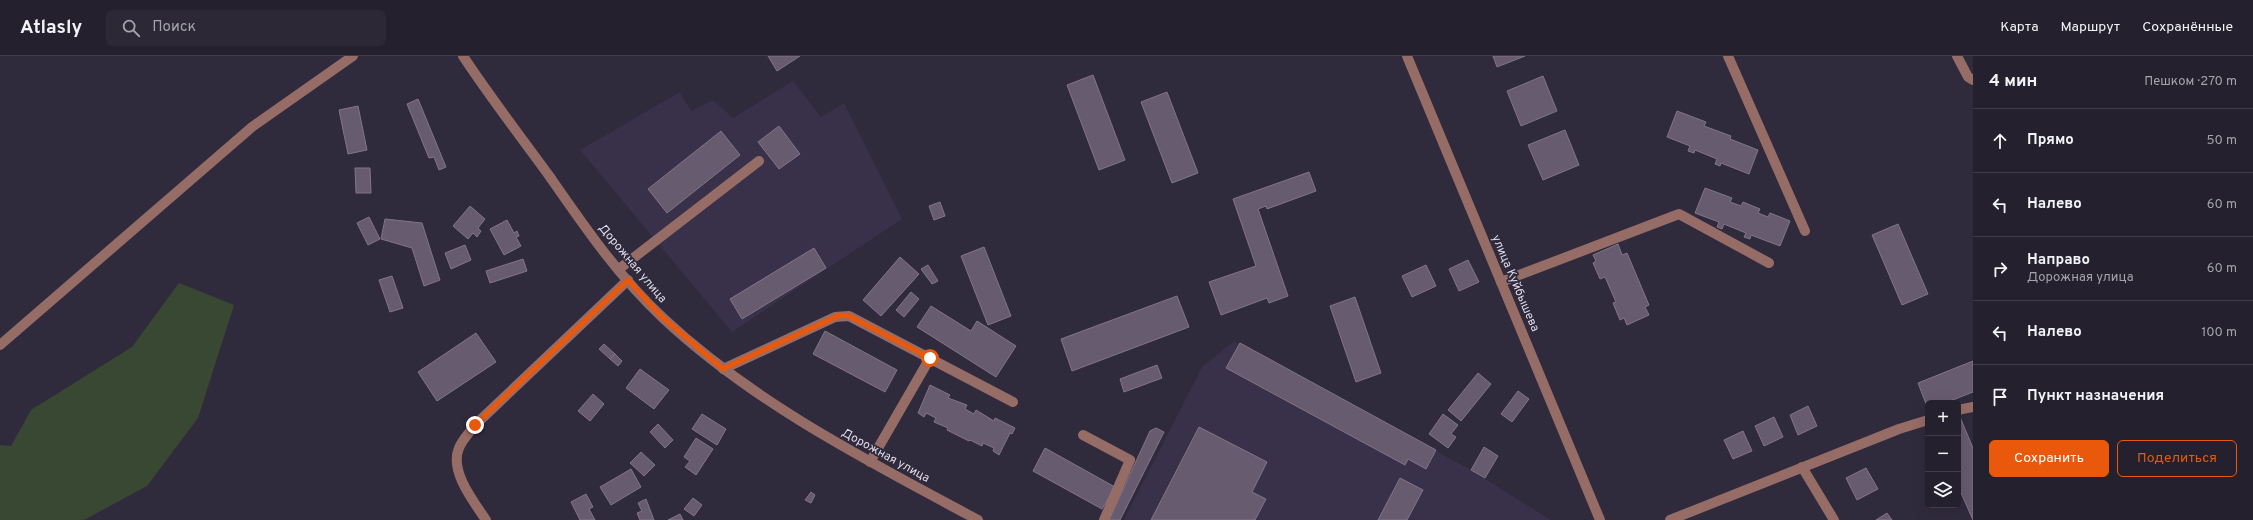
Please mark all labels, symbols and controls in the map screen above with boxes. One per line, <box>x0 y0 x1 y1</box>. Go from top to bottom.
search box <box>106 10 386 46</box>
text: Atlasly <box>20 16 82 40</box>
icon: search <box>120 17 142 39</box>
text: Поиск <box>152 18 196 37</box>
text: Карта <box>2000 19 2039 36</box>
text: Маршрут <box>2061 19 2120 36</box>
text: Сохранённые <box>2142 19 2233 36</box>
text: 4 мин <box>1989 71 2037 93</box>
text: Пешком · 270 m <box>2144 74 2237 90</box>
icon: ahead <box>1989 130 2011 152</box>
text: Прямо <box>2027 131 2074 150</box>
text: 50 m <box>2207 133 2237 149</box>
icon: left <box>1989 194 2011 216</box>
text: Налево <box>2027 195 2082 214</box>
text: 60 m <box>2207 197 2237 213</box>
street label: Дорожная улица <box>594 221 670 306</box>
street label: улица Куйбышева <box>1487 232 1543 334</box>
text: Направо <box>2027 251 2090 270</box>
icon: right <box>1989 258 2011 280</box>
text: 60 m <box>2207 261 2237 277</box>
text: Дорожная улица <box>2027 270 2134 286</box>
icon: left <box>1989 322 2011 344</box>
text: Налево <box>2027 323 2082 342</box>
text: 100 m <box>2201 325 2237 341</box>
route start <box>921 349 939 367</box>
icon: arrive <box>1989 386 2011 408</box>
text: Пункт назначения <box>2027 387 2164 406</box>
map controls <box>1925 400 1961 508</box>
button: + <box>1925 400 1961 436</box>
route end <box>466 416 484 434</box>
street label: Дорожная улица <box>839 425 932 487</box>
button: − <box>1925 436 1961 472</box>
button: Сохранить <box>1989 440 2109 477</box>
button: Поделиться <box>2117 440 2237 477</box>
button: layers <box>1925 472 1961 508</box>

